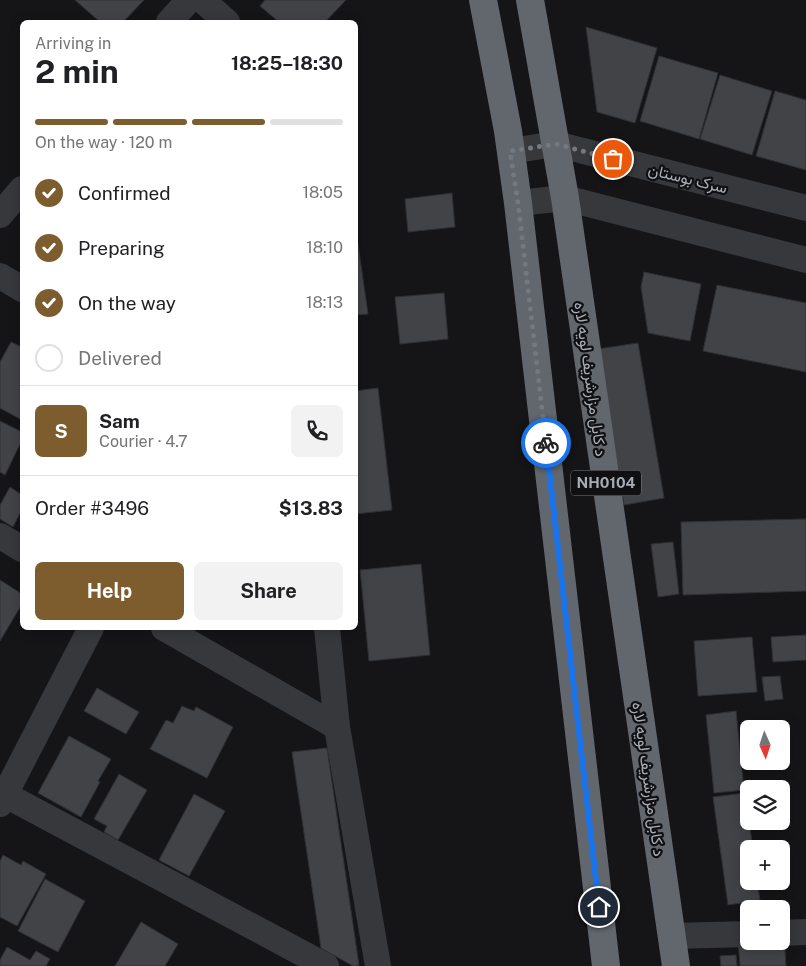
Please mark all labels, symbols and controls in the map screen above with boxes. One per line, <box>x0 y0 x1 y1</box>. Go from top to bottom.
text: Arriving in <box>35 34 111 53</box>
text: 18:25–18:30 <box>231 52 343 74</box>
text: 2 min <box>35 53 119 90</box>
text: On the way · 120 m <box>35 133 172 152</box>
pin <box>592 138 634 180</box>
icon: bag <box>599 145 627 173</box>
street label: سرک بوستان <box>646 159 729 198</box>
icon: check <box>35 179 63 207</box>
text: Confirmed <box>78 182 171 204</box>
text: 18:05 <box>302 183 343 202</box>
icon: check <box>35 234 63 262</box>
text: Preparing <box>78 237 165 259</box>
text: 18:10 <box>306 238 343 257</box>
icon: check <box>35 289 63 317</box>
text: On the way <box>78 292 176 314</box>
text: 18:13 <box>306 293 343 312</box>
street label: د کابل مزارشریف لویه لاره <box>569 301 611 458</box>
text: Delivered <box>78 347 162 369</box>
button: phone <box>291 405 343 457</box>
text: Sam <box>99 410 140 432</box>
courier <box>521 418 571 468</box>
text: S <box>54 420 68 442</box>
icon: bike <box>532 429 560 457</box>
text: Courier · 4.7 <box>99 432 188 451</box>
road number: NH0104 <box>571 470 641 496</box>
text: Order #3496 <box>35 497 149 519</box>
text: $13.83 <box>279 497 343 519</box>
button: Help <box>35 562 184 620</box>
button: Share <box>194 562 343 620</box>
street label: د کابل مزارشریف لویه لاره <box>627 701 669 858</box>
north arrow <box>740 720 790 770</box>
map controls <box>740 720 790 950</box>
button: layers <box>740 780 790 830</box>
button: + <box>740 840 790 890</box>
pin <box>578 886 620 928</box>
icon: home <box>585 893 613 921</box>
button: − <box>740 900 790 950</box>

